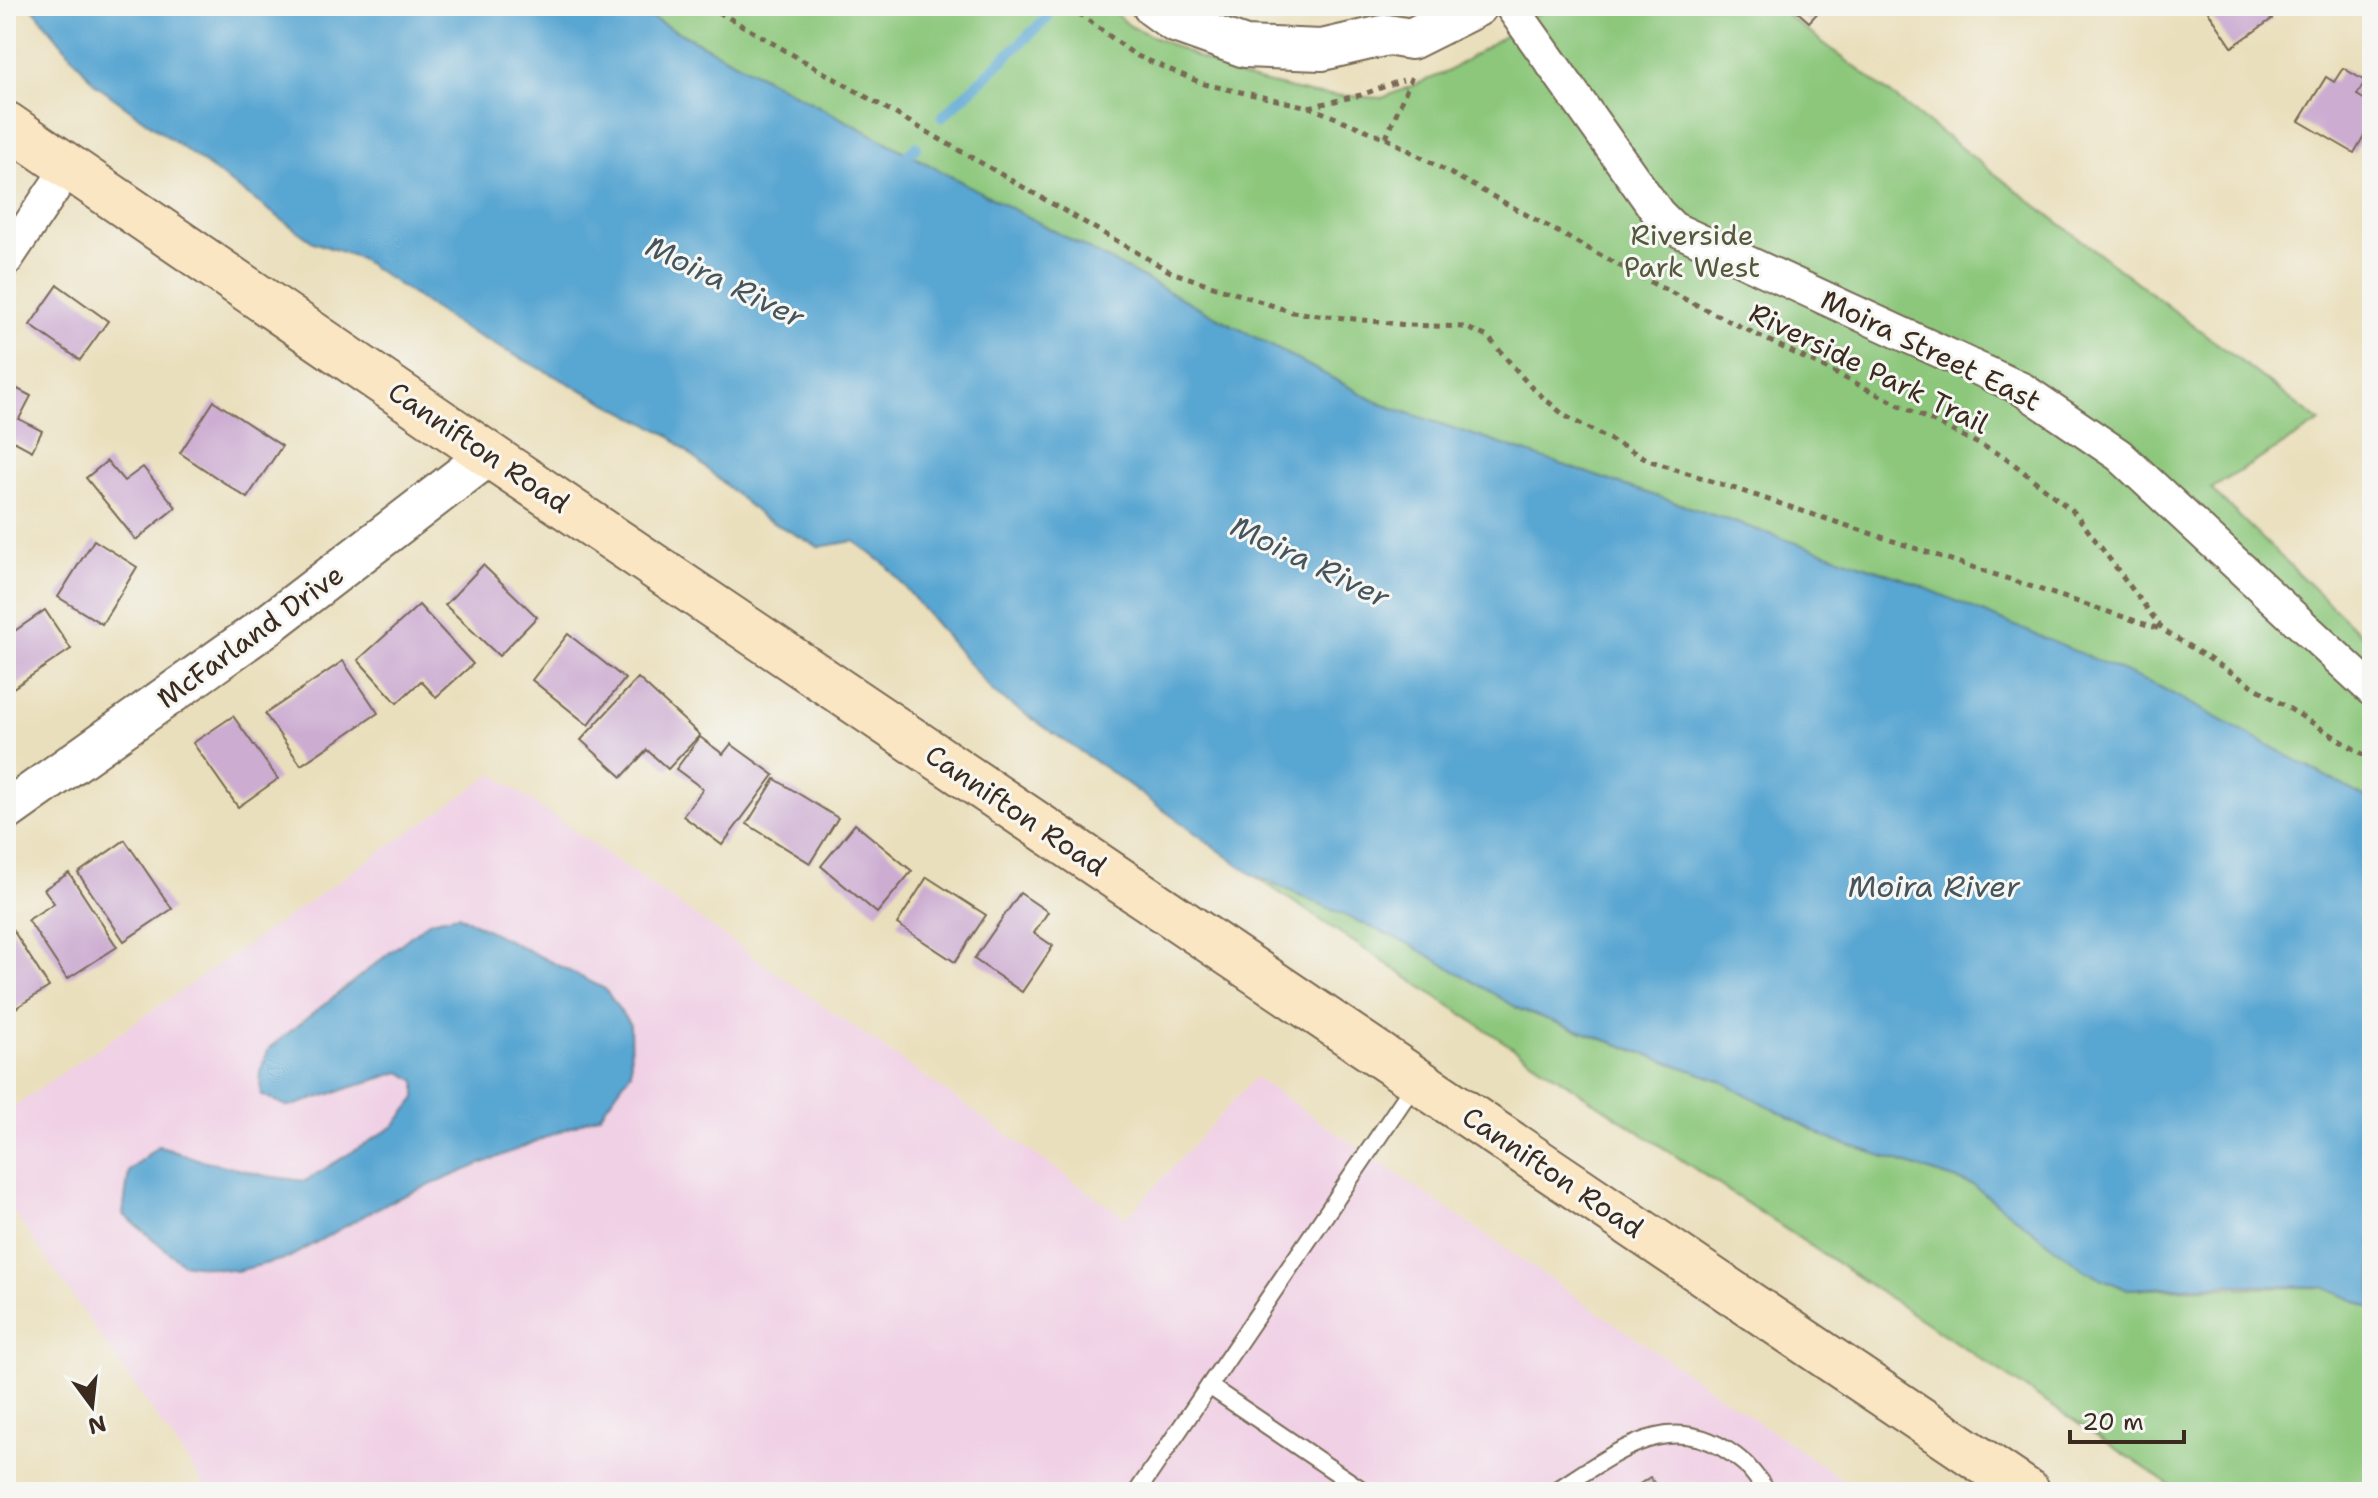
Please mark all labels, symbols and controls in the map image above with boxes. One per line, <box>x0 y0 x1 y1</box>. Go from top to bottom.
park label: Riverside Park West <box>1624 216 1760 286</box>
water label: Moira River <box>639 225 812 338</box>
street label: Moira Street East <box>1814 280 2048 420</box>
street label: Riverside Park Trail <box>1743 294 1996 443</box>
street label: Cannifton Road <box>381 372 577 522</box>
water label: Moira River <box>1224 505 1397 618</box>
street label: McFarland Drive <box>149 555 351 717</box>
street label: Cannifton Road <box>918 735 1114 885</box>
water label: Moira River <box>1848 866 2021 907</box>
street label: Cannifton Road <box>1455 1097 1651 1247</box>
north arrow <box>52 1366 132 1446</box>
scale bar <box>2070 1394 2184 1444</box>
text: 20 m <box>2082 1406 2144 1438</box>
text: N <box>85 1409 109 1441</box>

